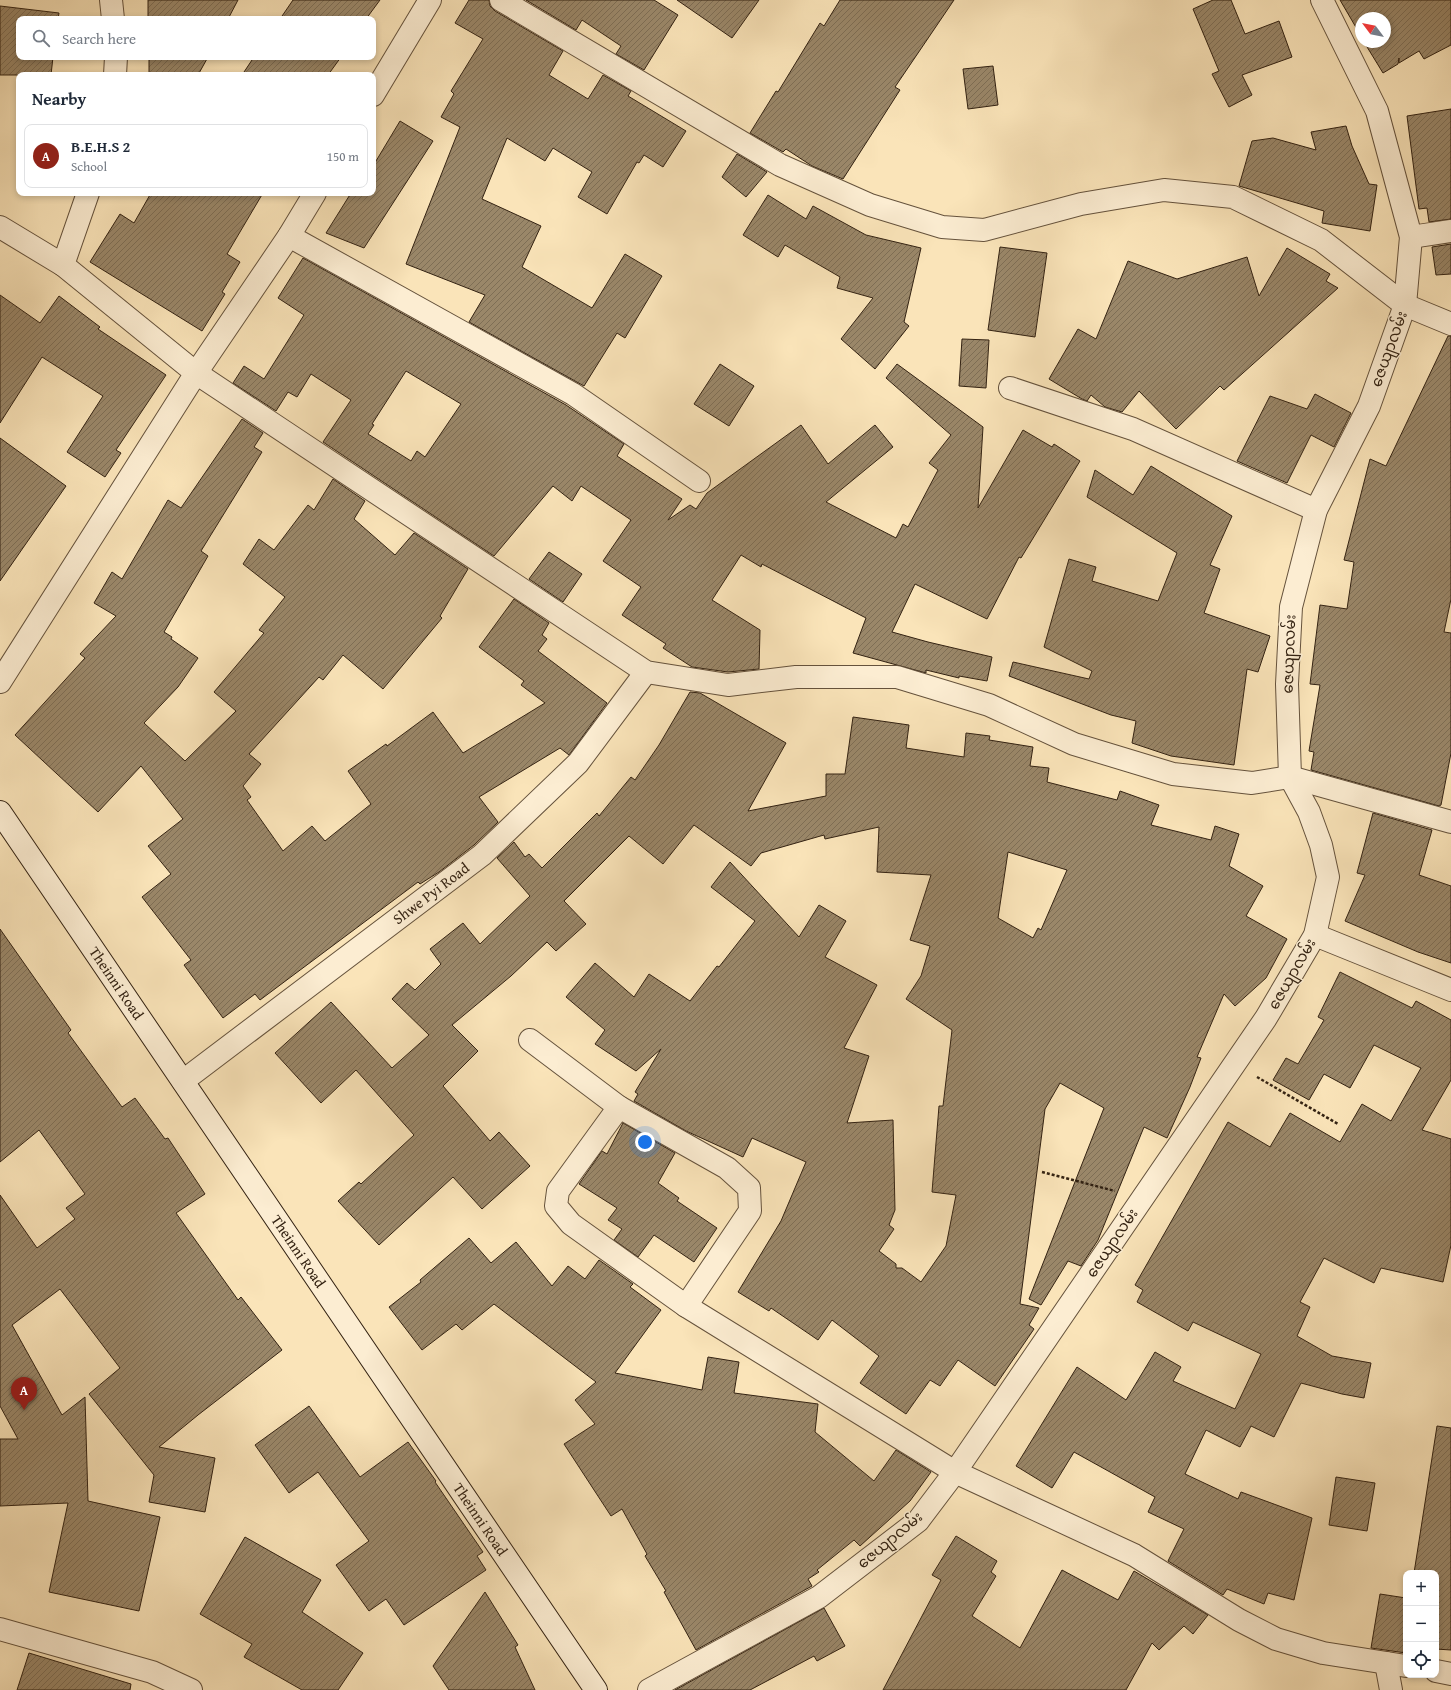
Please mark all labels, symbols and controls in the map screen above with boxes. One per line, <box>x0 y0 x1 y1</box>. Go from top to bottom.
north arrow <box>1355 12 1391 48</box>
search box <box>16 16 376 60</box>
icon: search <box>30 27 52 49</box>
text: Search here <box>62 28 136 49</box>
text: Nearby <box>32 86 86 111</box>
text: B.E.H.S 2 <box>71 136 130 157</box>
text: A <box>42 147 50 166</box>
text: 150 m <box>327 147 359 166</box>
text: School <box>71 157 107 176</box>
street label: ဇေယျာလမ်း <box>1365 308 1414 390</box>
street label: ဇေယျာလမ်း <box>1277 614 1302 694</box>
street label: Shwe Pyi Road <box>388 857 473 929</box>
street label: ဇေယျာလမ်း <box>1263 934 1322 1014</box>
street label: Theinni Road <box>84 942 149 1024</box>
your location <box>635 1132 655 1152</box>
street label: ဇေယျာလမ်း <box>1081 1204 1144 1283</box>
street label: Theinni Road <box>266 1210 331 1292</box>
pin: A <box>11 1377 37 1410</box>
street label: Theinni Road <box>448 1479 513 1560</box>
street label: ဇေယျာလမ်း <box>853 1506 928 1575</box>
map controls <box>1403 1570 1439 1678</box>
button: + <box>1403 1570 1439 1606</box>
button: − <box>1403 1606 1439 1642</box>
button: locate <box>1403 1642 1439 1678</box>

